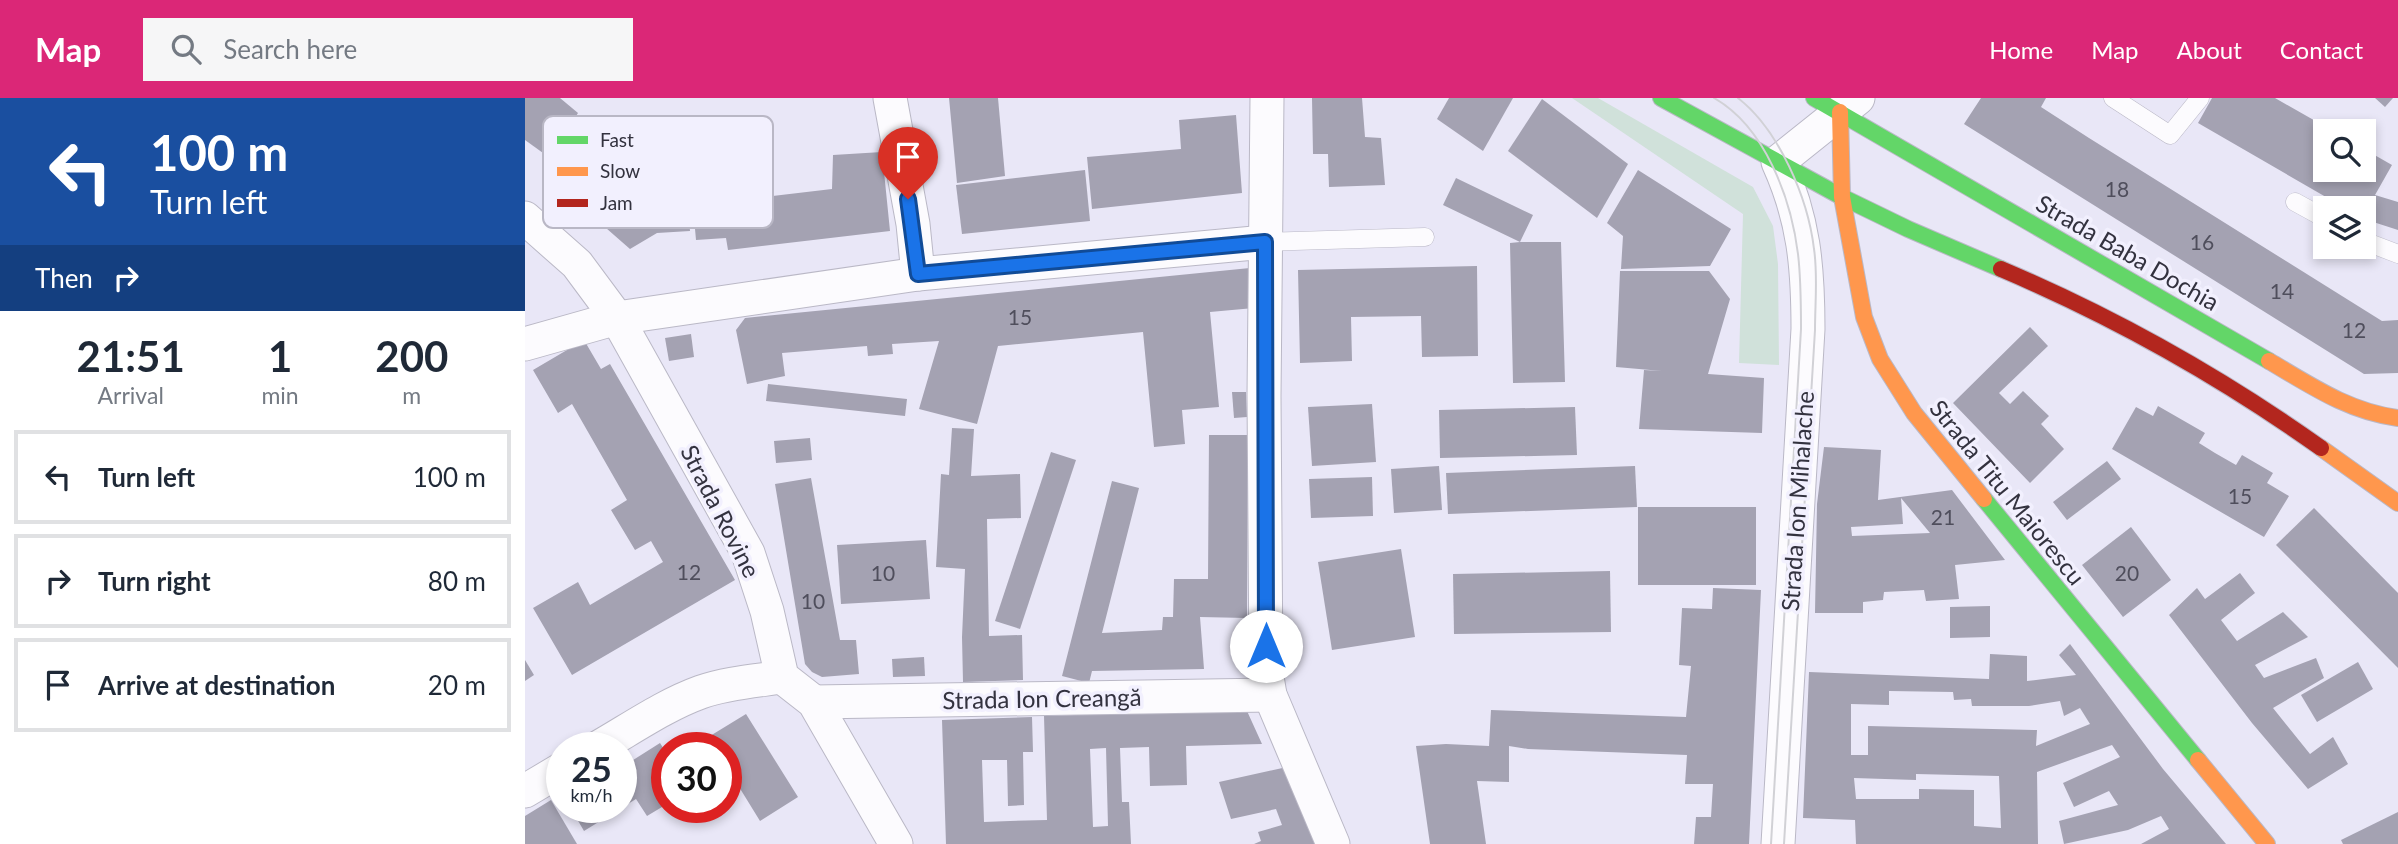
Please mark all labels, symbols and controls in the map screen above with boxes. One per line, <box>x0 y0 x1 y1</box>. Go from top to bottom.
search box <box>143 18 633 81</box>
text: Map <box>35 29 101 69</box>
icon: search <box>167 30 205 68</box>
text: Search here <box>223 33 357 65</box>
text: Home <box>1989 35 2053 64</box>
text: Map <box>2091 35 2139 64</box>
text: About <box>2177 35 2242 64</box>
text: Contact <box>2280 35 2363 64</box>
legend <box>543 116 773 228</box>
map controls <box>2313 119 2376 259</box>
button: search <box>2313 119 2376 182</box>
text: 100 m <box>150 123 288 181</box>
icon: left <box>35 126 126 217</box>
pin <box>878 127 938 199</box>
text: Fast <box>600 128 634 151</box>
icon: arrive <box>889 138 927 176</box>
text: Slow <box>600 159 640 182</box>
house number: 18 <box>2105 176 2129 201</box>
text: Turn left <box>150 182 267 221</box>
street label: Strada Baba Dochia <box>2032 188 2224 316</box>
text: Jam <box>600 191 633 214</box>
button: layers <box>2313 196 2376 259</box>
house number: 16 <box>2190 229 2214 254</box>
icon: right <box>107 259 145 297</box>
text: Then <box>35 262 93 294</box>
house number: 14 <box>2270 278 2294 303</box>
house number: 15 <box>1008 304 1032 329</box>
house number: 12 <box>2342 317 2366 342</box>
text: 21:51 <box>77 331 185 381</box>
text: 1 <box>268 331 292 381</box>
text: 200 <box>375 331 448 381</box>
text: Arrival <box>98 381 164 409</box>
text: min <box>261 381 299 409</box>
text: m <box>402 381 421 409</box>
street label: Strada Ion Mihalache <box>1775 390 1819 612</box>
street label: Strada Titu Maiorescu <box>1924 394 2092 590</box>
street label: Strada Rovine <box>675 440 767 582</box>
icon: left <box>39 458 77 496</box>
text: Turn left <box>98 461 195 493</box>
text: 100 m <box>413 461 486 493</box>
house number: 15 <box>2228 483 2252 508</box>
house number: 21 <box>1931 504 1955 529</box>
house number: 12 <box>677 559 701 584</box>
house number: 10 <box>871 560 895 585</box>
house number: 20 <box>2115 560 2139 585</box>
icon: right <box>39 562 77 600</box>
text: Turn right <box>98 565 211 597</box>
text: 80 m <box>428 565 486 597</box>
house number: 10 <box>801 588 825 613</box>
position arrow <box>1229 609 1303 683</box>
icon: arrive <box>39 666 77 704</box>
text: Arrive at destination <box>98 669 335 701</box>
text: 20 m <box>428 669 486 701</box>
street label: Strada Ion Creangă <box>942 682 1142 714</box>
speed limit sign: 30 <box>651 732 742 823</box>
text: 25 <box>571 747 612 789</box>
text: km/h <box>570 784 613 806</box>

